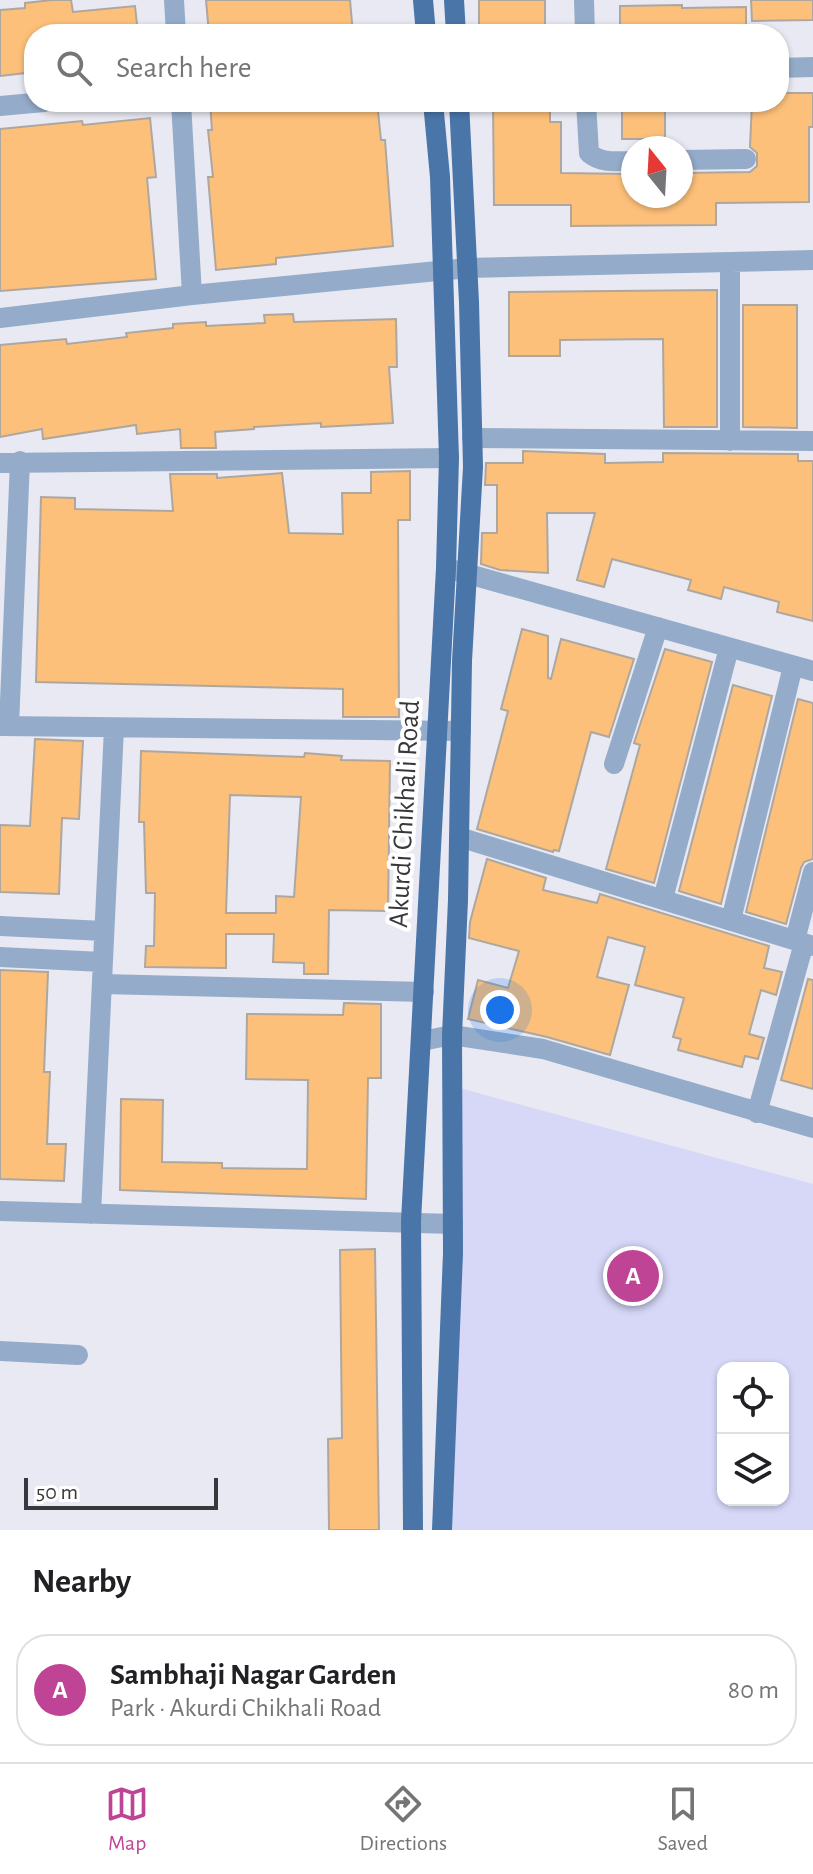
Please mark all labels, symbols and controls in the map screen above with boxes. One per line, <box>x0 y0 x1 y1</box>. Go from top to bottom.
search box <box>24 24 789 112</box>
icon: search <box>52 46 96 90</box>
text: Search here <box>116 53 252 83</box>
north arrow <box>621 136 693 208</box>
street label: Akurdi Chikhali Road <box>385 699 425 929</box>
your location <box>480 990 520 1030</box>
pin: A <box>607 1246 659 1306</box>
map controls <box>717 1362 789 1506</box>
button: locate <box>717 1362 789 1434</box>
button: layers <box>717 1434 789 1506</box>
scale bar <box>24 1474 218 1510</box>
text: 50 m <box>36 1481 78 1503</box>
text: Nearby <box>32 1565 131 1599</box>
text: Sambhaji Nagar Garden <box>110 1660 397 1690</box>
text: A <box>52 1677 68 1703</box>
text: 80 m <box>728 1677 779 1703</box>
text: Park · Akurdi Chikhali Road <box>110 1695 381 1721</box>
tab: Map <box>105 1782 149 1856</box>
tab: Directions <box>359 1782 447 1856</box>
tab: Saved <box>657 1782 708 1856</box>

